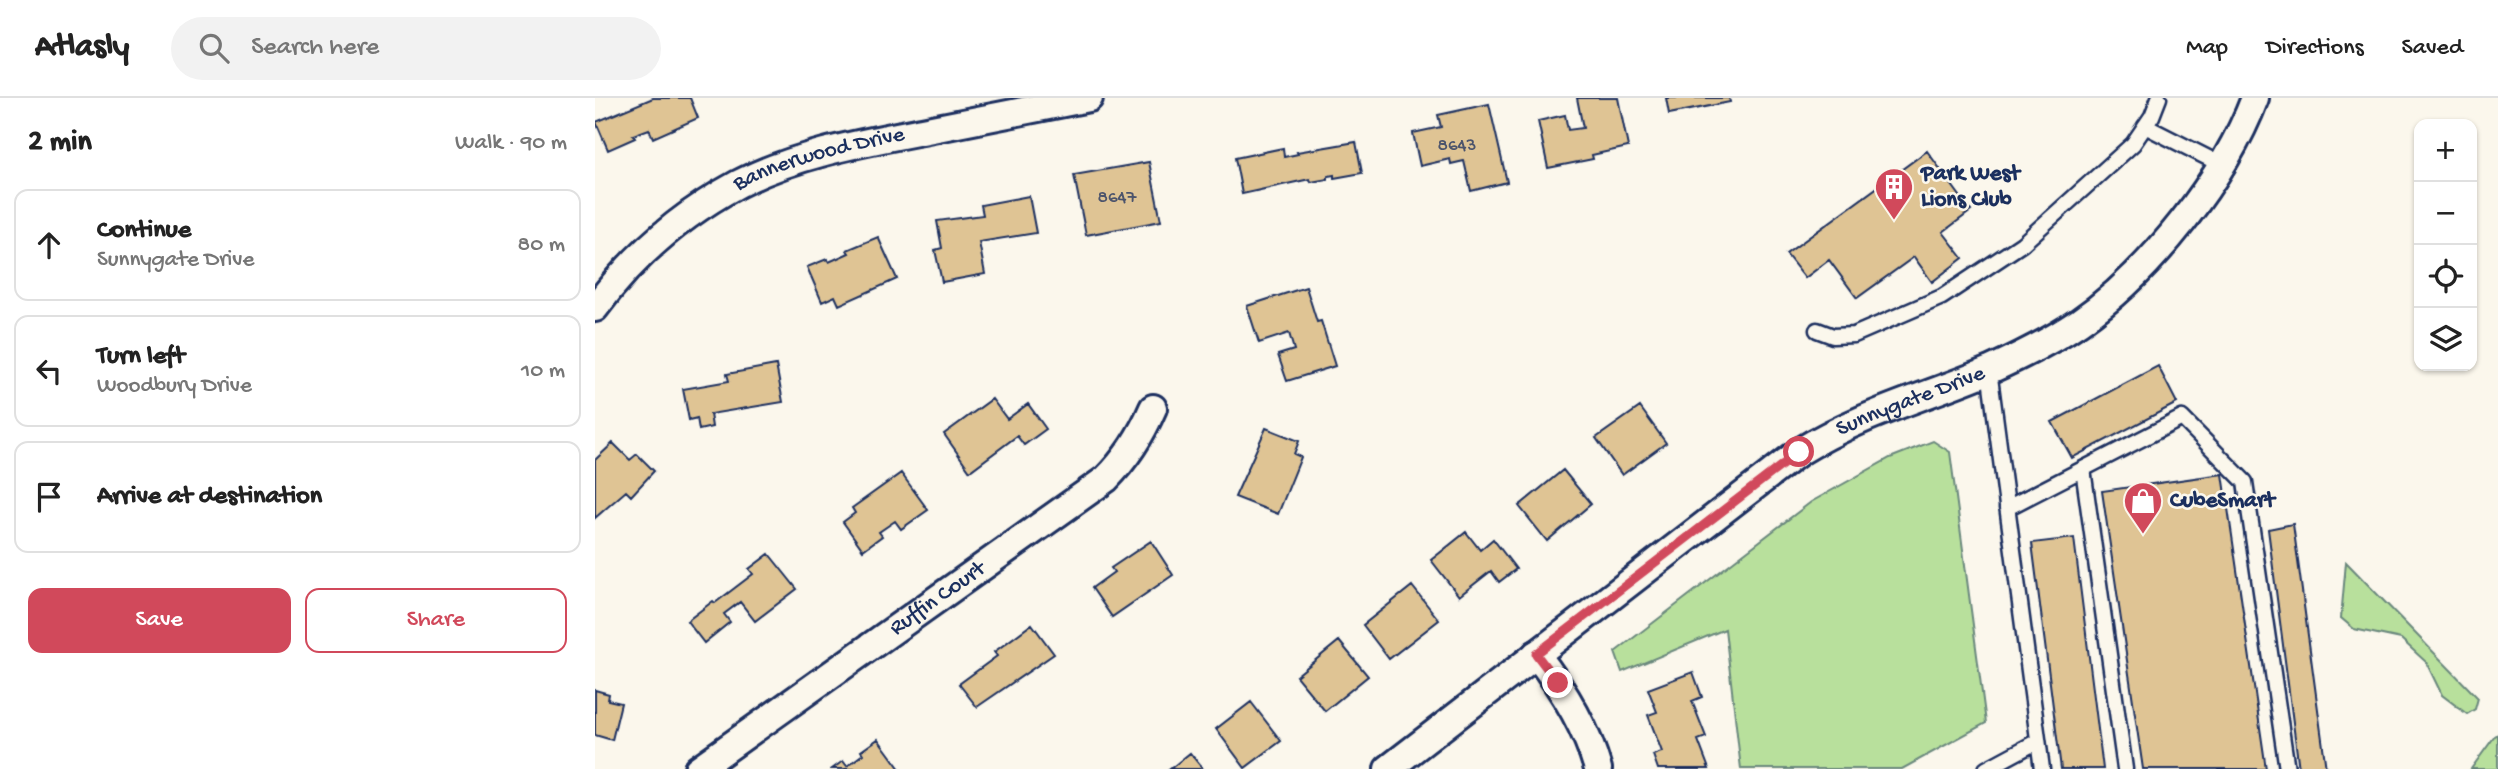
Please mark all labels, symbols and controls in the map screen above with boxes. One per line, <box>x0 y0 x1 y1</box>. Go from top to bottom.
search box <box>171 17 661 80</box>
text: Atlasly <box>35 29 129 67</box>
icon: search <box>195 29 233 67</box>
text: Search here <box>251 33 379 64</box>
text: Map <box>2186 34 2228 63</box>
text: Directions <box>2266 34 2364 63</box>
text: Saved <box>2402 34 2463 63</box>
map controls <box>2414 119 2477 371</box>
button: + <box>2414 119 2477 182</box>
street label: Bannerwood Drive <box>728 121 908 198</box>
text: 2 min <box>28 126 92 161</box>
text: Walk · 90 m <box>455 130 567 157</box>
house number: 8643 <box>1438 135 1477 158</box>
place label: Park West Lions Club <box>1919 161 2022 214</box>
building icon: Park West Lions Club <box>1873 166 1915 221</box>
button: − <box>2414 182 2477 245</box>
house number: 8647 <box>1098 187 1138 210</box>
text: Continue <box>97 216 191 247</box>
icon: ahead <box>30 226 68 264</box>
text: 80 m <box>518 232 565 259</box>
button: locate <box>2414 245 2477 308</box>
text: Sunnygate Drive <box>97 247 254 274</box>
button: layers <box>2414 308 2477 371</box>
text: Turn left <box>97 342 185 373</box>
icon: left <box>30 352 68 390</box>
text: 10 m <box>521 358 565 385</box>
street label: Sunnygate Drive <box>1832 360 1990 443</box>
text: Woodbury Drive <box>97 373 252 400</box>
route start <box>1783 436 1814 467</box>
icon: arrive <box>30 478 68 516</box>
shop icon: CubeSmart <box>2122 480 2164 535</box>
text: Arrive at destination <box>97 482 322 513</box>
place label: CubeSmart <box>2170 488 2277 515</box>
street label: Ruffin Court <box>885 555 992 642</box>
button: Save <box>28 588 291 653</box>
button: Share <box>305 588 567 653</box>
route end <box>1542 667 1573 698</box>

